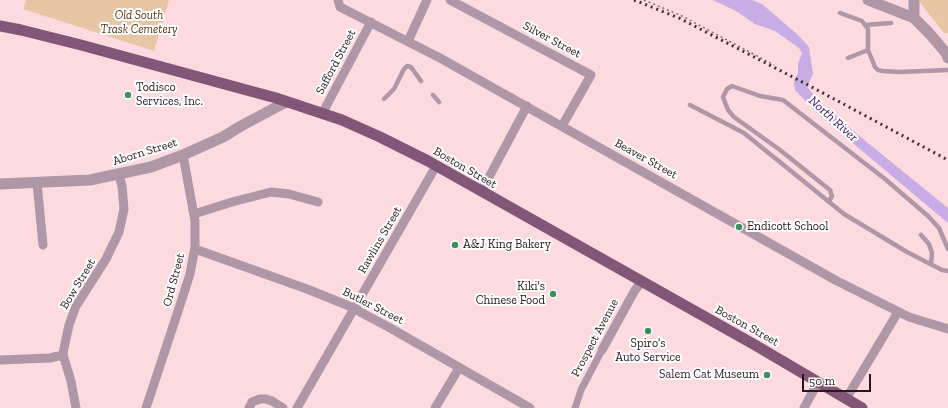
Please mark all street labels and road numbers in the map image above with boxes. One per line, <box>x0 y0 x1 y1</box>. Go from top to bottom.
street label: Silver Street <box>520 19 584 61</box>
street label: Safford Street <box>313 27 359 97</box>
street label: Aborn Street <box>111 135 179 169</box>
street label: Beaver Street <box>612 136 680 182</box>
street label: Boston Street <box>431 144 499 192</box>
street label: Rawlins Street <box>355 204 405 276</box>
street label: Ord Street <box>160 252 188 308</box>
street label: Bow Street <box>57 256 99 312</box>
street label: Butler Street <box>340 284 406 328</box>
street label: Prospect Avenue <box>568 297 622 379</box>
street label: Boston Street <box>713 303 781 349</box>

